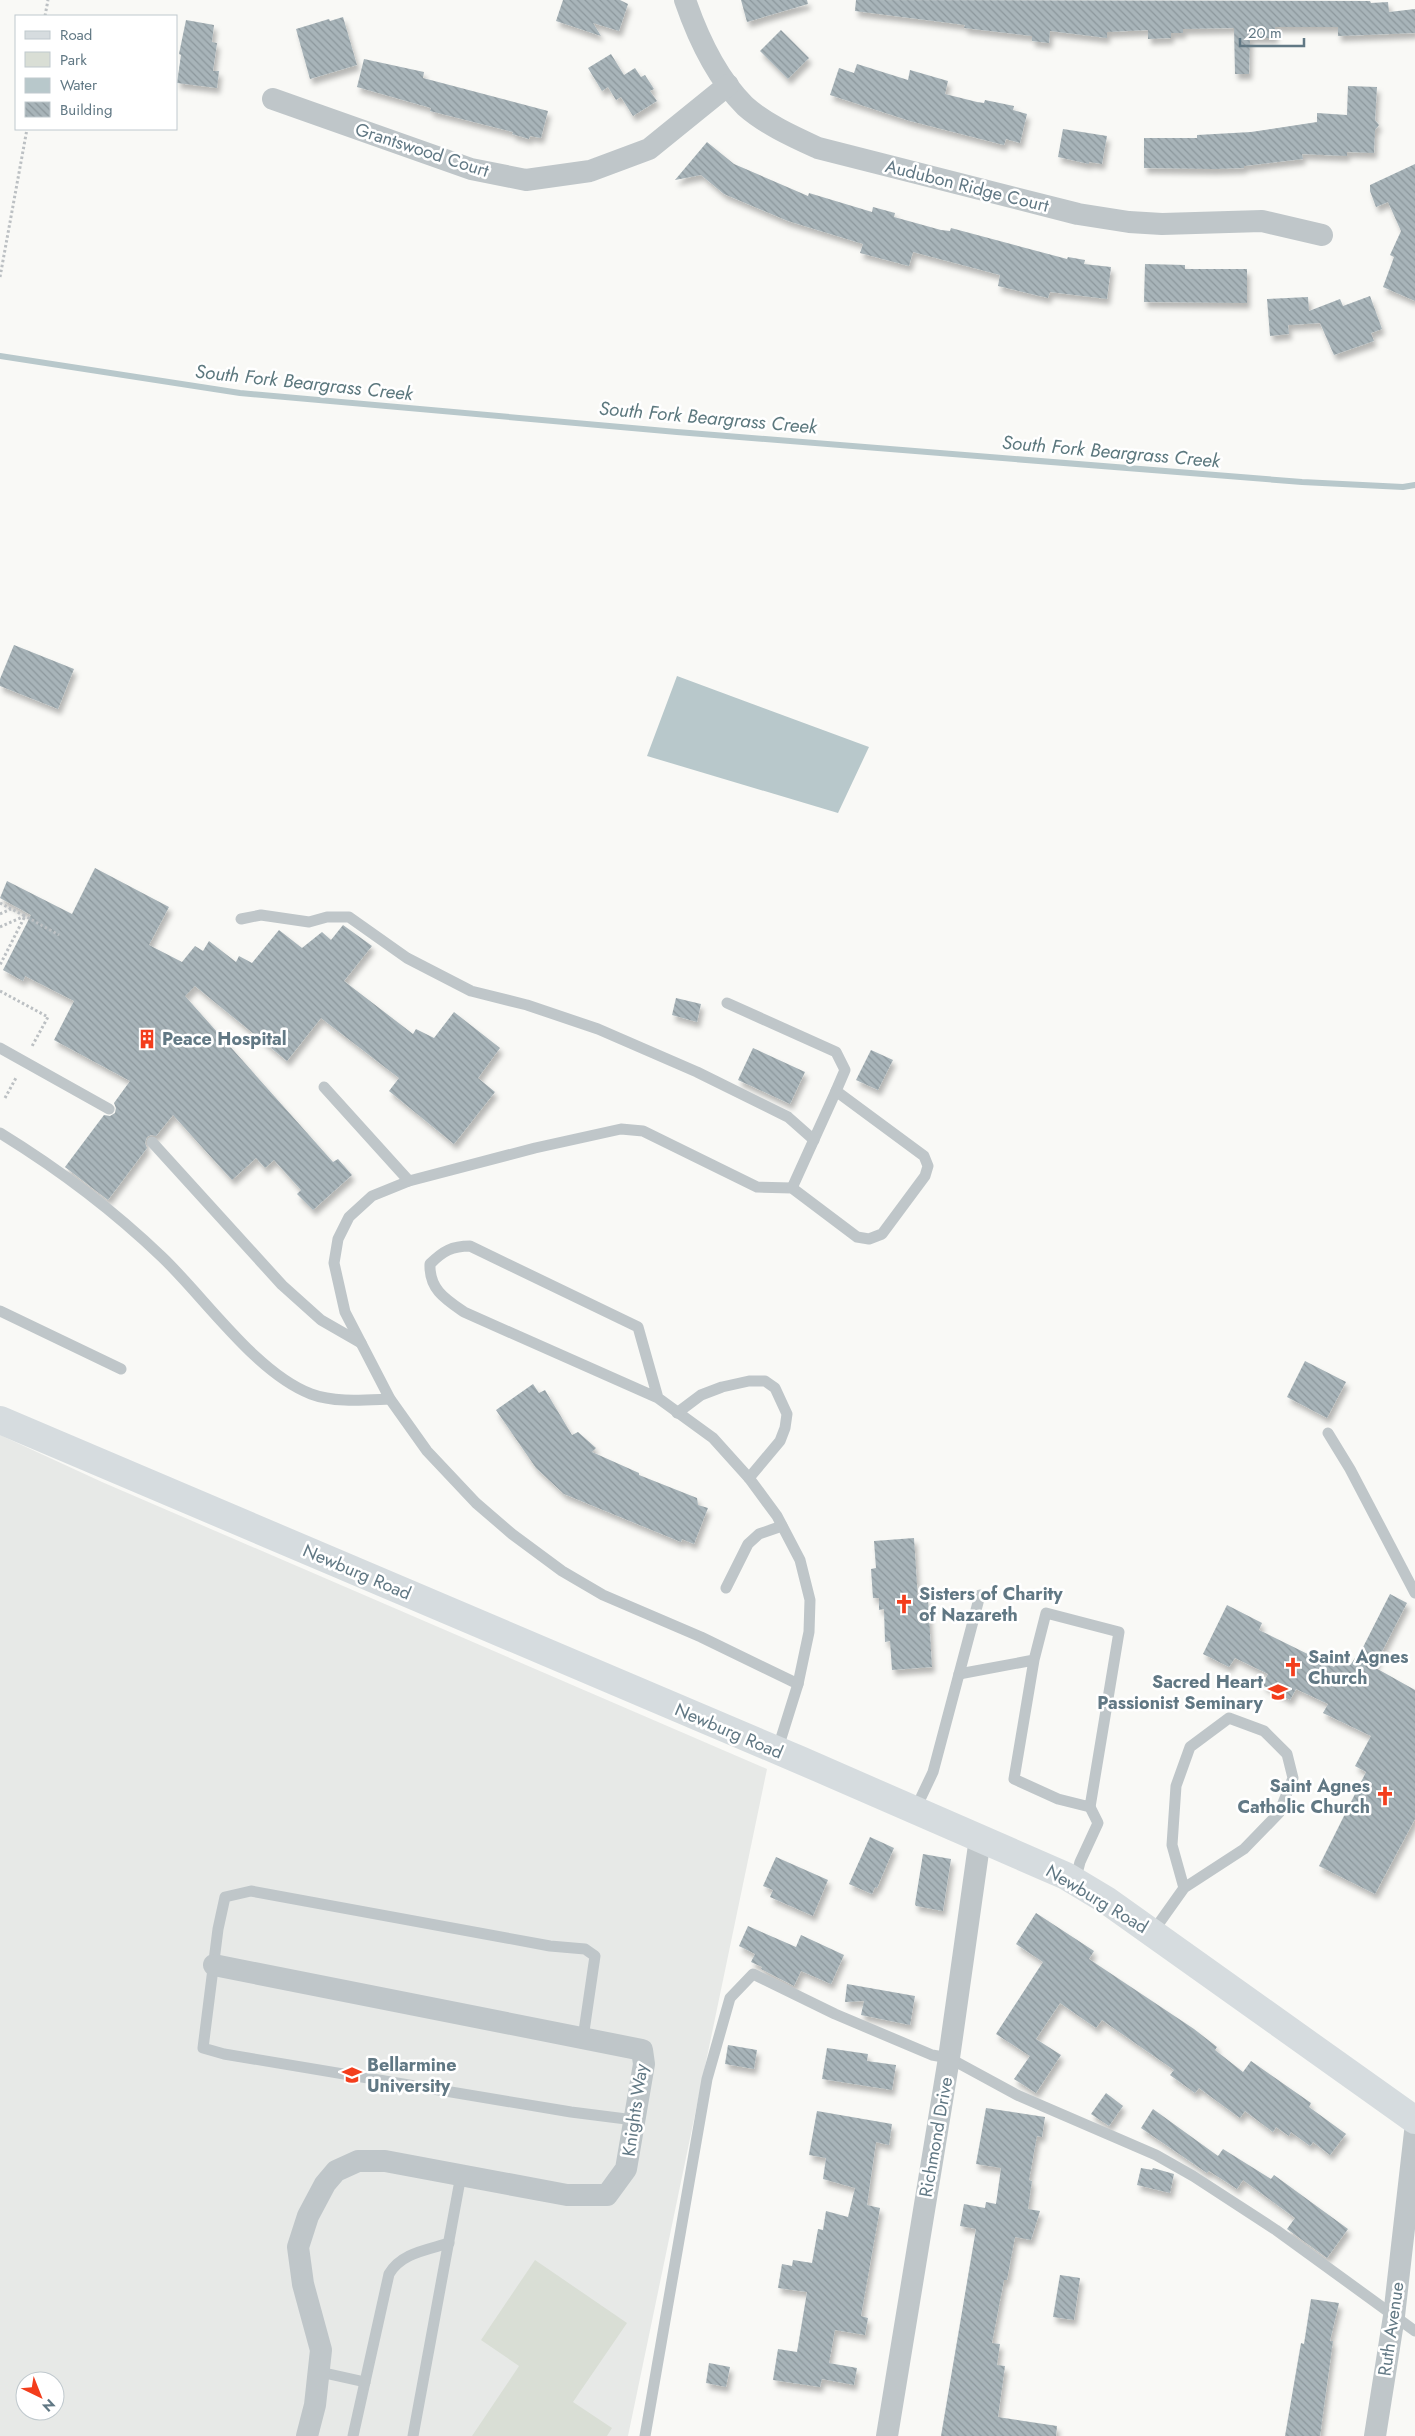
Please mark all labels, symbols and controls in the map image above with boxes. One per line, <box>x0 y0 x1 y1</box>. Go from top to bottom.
legend <box>15 15 178 130</box>
scale bar <box>1240 15 1304 47</box>
text: 20 m <box>1248 22 1282 44</box>
text: Road <box>60 24 92 46</box>
text: Park <box>60 49 87 71</box>
text: Water <box>60 74 98 96</box>
text: Building <box>60 99 112 121</box>
street label: Grantswood Court <box>352 116 493 184</box>
street label: Audubon Ridge Court <box>883 153 1052 219</box>
water label: South Fork Beargrass Creek <box>194 358 415 407</box>
water label: South Fork Beargrass Creek <box>598 395 819 441</box>
water label: South Fork Beargrass Creek <box>1001 429 1222 475</box>
place label: Peace Hospital <box>162 1026 287 1052</box>
building icon: Peace Hospital <box>136 1028 158 1050</box>
street label: Newburg Road <box>299 1538 415 1606</box>
place label: Sisters of Charity of Nazareth <box>919 1581 1063 1628</box>
church icon: Sisters of Charity of Nazareth <box>893 1593 915 1615</box>
place label: Saint Agnes Church <box>1308 1644 1408 1691</box>
church icon: Saint Agnes Church <box>1282 1656 1304 1678</box>
place label: Sacred Heart Passionist Seminary <box>1097 1669 1264 1716</box>
school or university icon: Sacred Heart Passionist Seminary <box>1267 1681 1289 1703</box>
street label: Newburg Road <box>671 1697 787 1765</box>
place label: Saint Agnes Catholic Church <box>1238 1773 1370 1820</box>
church icon: Saint Agnes Catholic Church <box>1374 1785 1396 1807</box>
street label: Newburg Road <box>1041 1858 1153 1940</box>
place label: Bellarmine University <box>367 2052 456 2099</box>
street label: Knights Way <box>616 2062 654 2158</box>
school or university icon: Bellarmine University <box>341 2064 363 2086</box>
street label: Richmond Drive <box>913 2075 959 2199</box>
street label: Ruth Avenue <box>1372 2280 1410 2378</box>
north arrow <box>15 2371 65 2421</box>
text: N <box>38 2394 60 2417</box>

